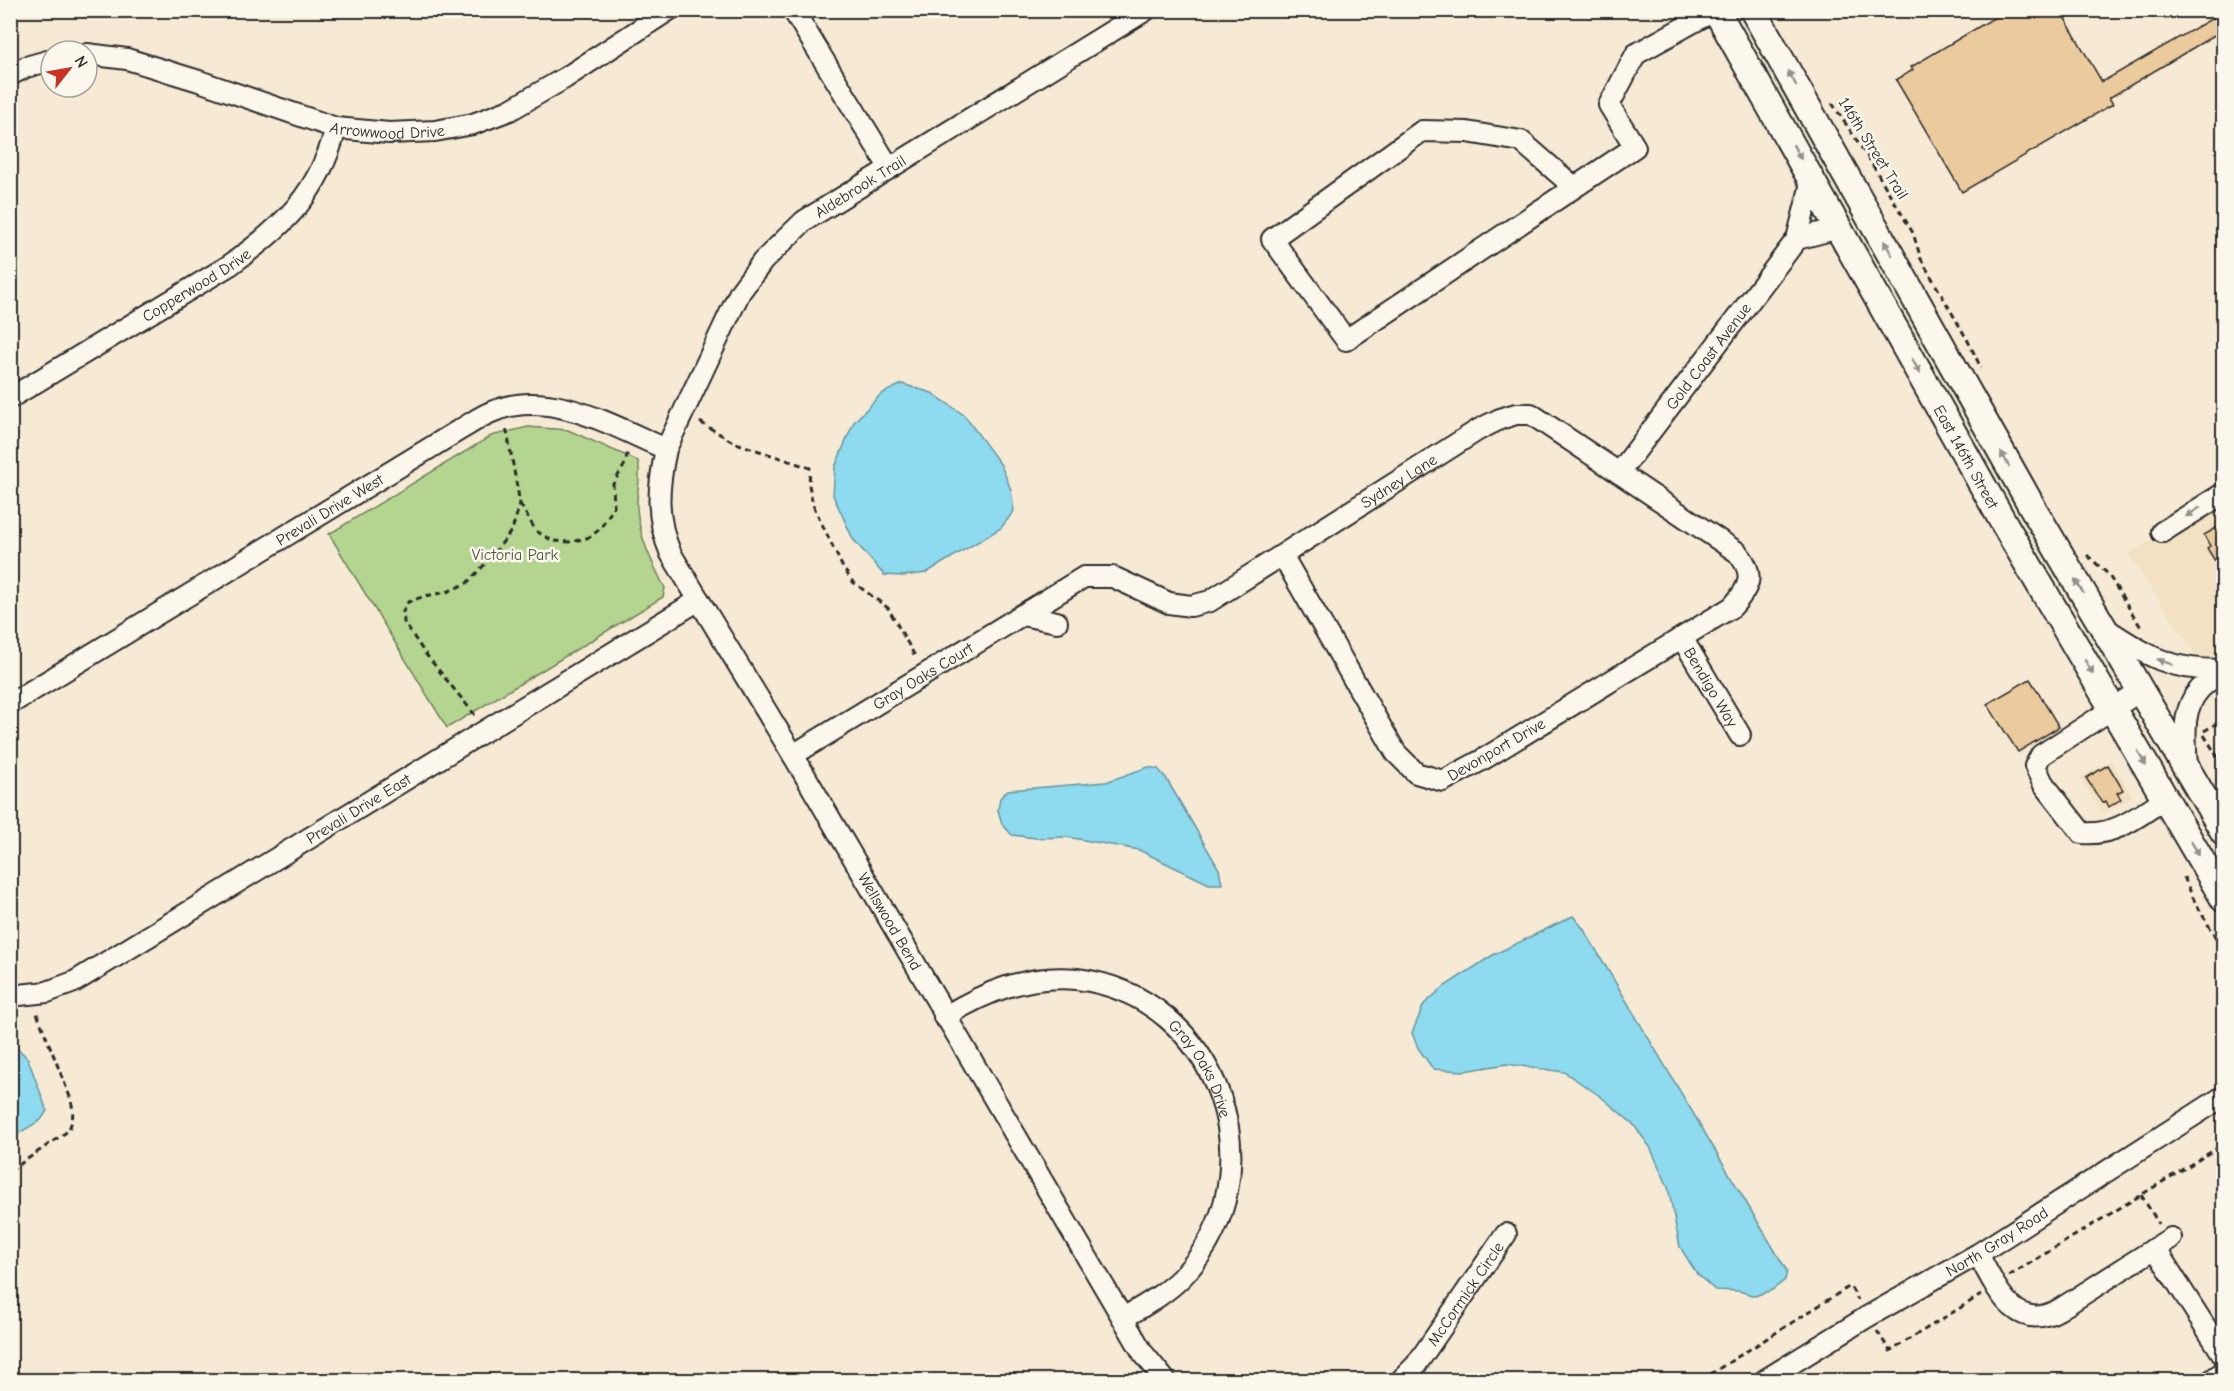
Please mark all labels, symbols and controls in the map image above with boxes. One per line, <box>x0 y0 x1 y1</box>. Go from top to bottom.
north arrow <box>39 39 99 99</box>
text: N <box>71 53 91 71</box>
one-way arrow <box>1787 70 1797 87</box>
street label: 146th Street Trail <box>1835 94 1912 203</box>
street label: Arrowwood Drive <box>328 119 446 143</box>
one-way arrow <box>1791 144 1801 161</box>
street label: Aldebrook Trail <box>812 152 909 222</box>
one-way arrow <box>1883 240 1893 257</box>
street label: Copperwood Drive <box>139 245 255 326</box>
street label: Gold Coast Avenue <box>1663 300 1755 413</box>
one-way arrow <box>1911 358 1921 375</box>
street label: East 146th Street <box>1929 402 2002 512</box>
one-way arrow <box>2000 450 2010 467</box>
street label: Sydney Lane <box>1358 451 1440 512</box>
street label: Prevali Drive West <box>273 470 387 550</box>
one-way arrow <box>2184 507 2201 518</box>
park label: Victoria Park <box>472 546 559 564</box>
one-way arrow <box>2074 577 2084 594</box>
street label: Gray Oaks Court <box>870 639 977 714</box>
street label: Bendigo Way <box>1680 644 1742 731</box>
one-way arrow <box>2156 657 2174 667</box>
one-way arrow <box>2084 659 2095 675</box>
street label: Devonport Drive <box>1445 715 1548 785</box>
one-way arrow <box>2137 749 2147 766</box>
street label: Prevali Drive East <box>303 770 415 848</box>
one-way arrow <box>2190 840 2200 857</box>
street label: Wellswood Bend <box>854 870 925 974</box>
street label: Gray Oaks Drive <box>1165 1016 1234 1119</box>
street label: North Gray Road <box>1943 1204 2051 1280</box>
street label: McCormick Circle <box>1424 1239 1508 1349</box>

